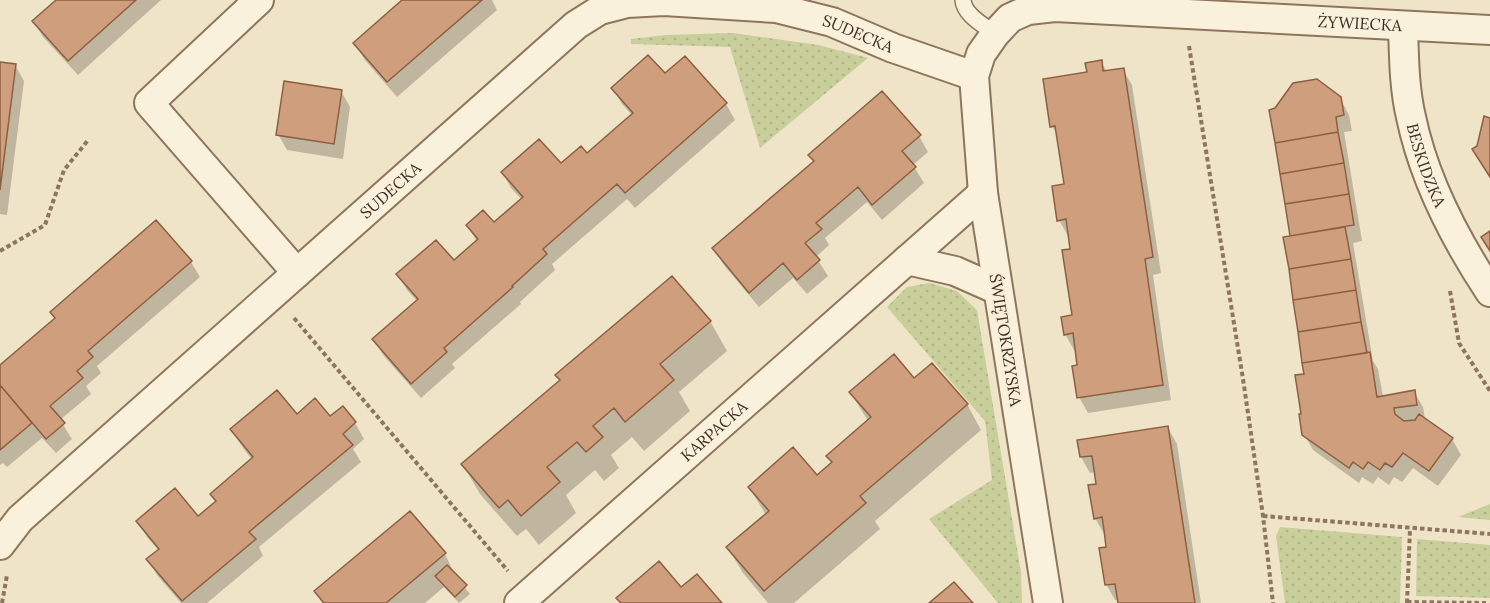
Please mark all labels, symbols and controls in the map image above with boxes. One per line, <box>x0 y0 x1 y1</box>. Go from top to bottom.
street label: SUDECKA <box>821 10 897 57</box>
street label: ŻYWIECKA <box>1317 11 1403 35</box>
street label: BESKIDZKA <box>1403 121 1451 211</box>
street label: SUDECKA <box>356 157 426 222</box>
street label: ŚWIĘTOKRZYSKA <box>986 272 1027 409</box>
street label: KARPACKA <box>676 395 752 466</box>

